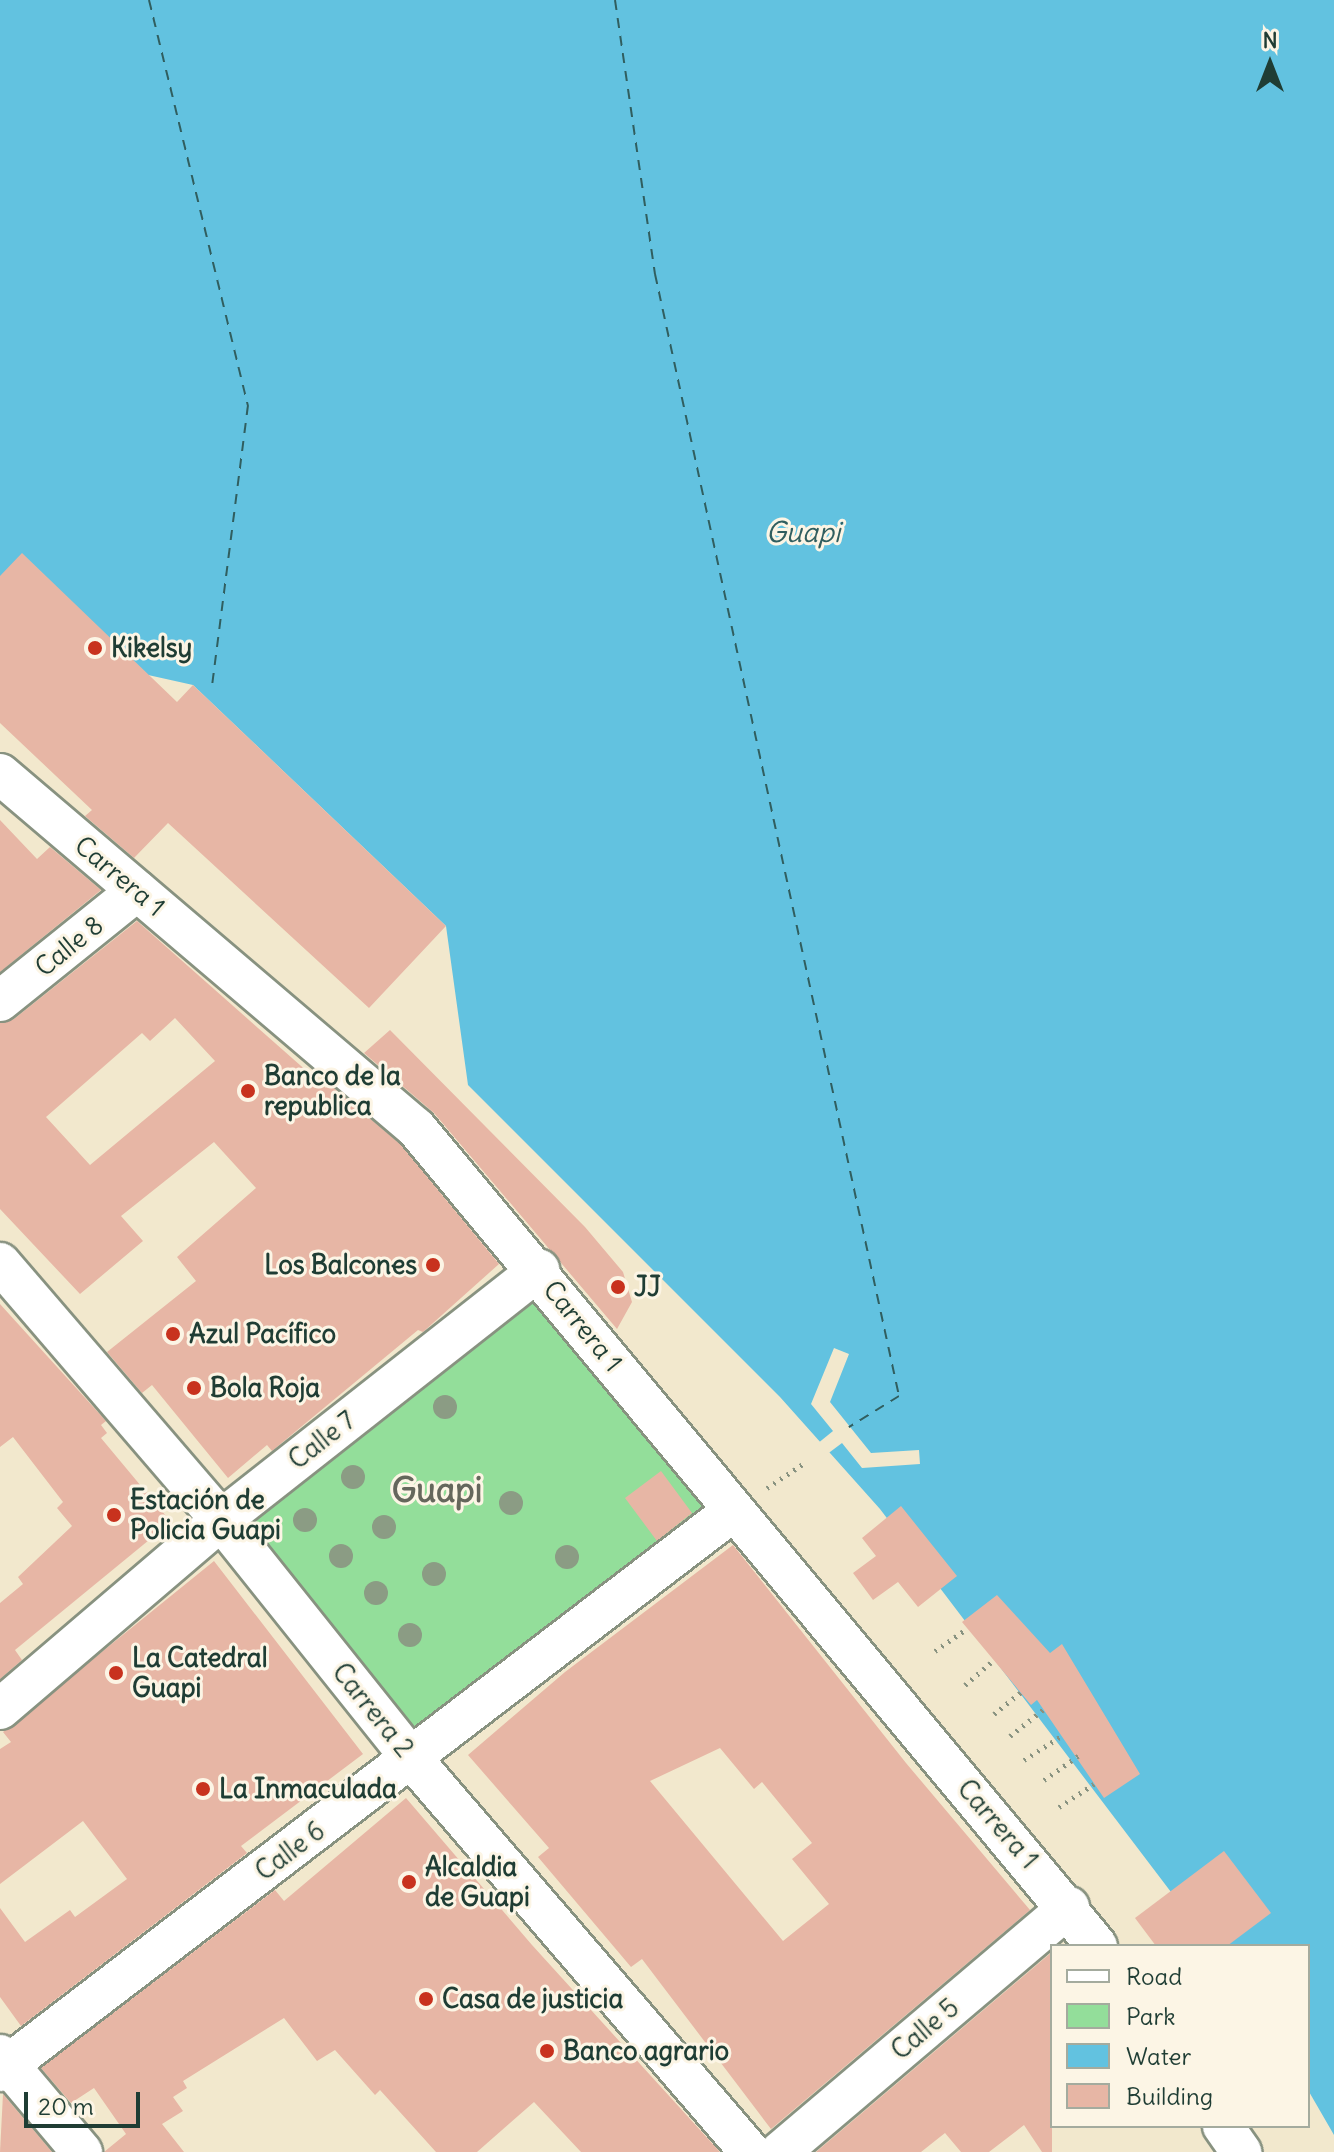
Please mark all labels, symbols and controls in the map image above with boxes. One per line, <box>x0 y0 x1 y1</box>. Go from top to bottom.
north arrow <box>1230 24 1310 104</box>
text: N <box>1262 26 1278 54</box>
water label: Guapi <box>766 515 840 549</box>
place label: Kikelsy <box>111 632 192 664</box>
marker: Kikelsy <box>86 639 104 657</box>
street label: Carrera 1 <box>69 829 171 923</box>
street label: Calle 8 <box>29 909 109 983</box>
place label: Banco de la republica <box>264 1060 401 1122</box>
marker: Banco de la republica <box>239 1082 257 1100</box>
place label: Los Balcones <box>264 1249 417 1281</box>
marker: Los Balcones <box>424 1256 442 1274</box>
place label: JJ <box>634 1271 661 1303</box>
street label: Carrera 1 <box>537 1274 629 1378</box>
marker: JJ <box>609 1278 627 1296</box>
place label: Azul Pacífico <box>189 1318 336 1350</box>
marker: Azul Pacífico <box>164 1325 182 1343</box>
place label: Bola Roja <box>210 1372 320 1404</box>
marker: Bola Roja <box>185 1379 203 1397</box>
street label: Calle 7 <box>282 1404 362 1476</box>
district label: Guapi <box>392 1470 482 1510</box>
place label: Estación de Policia Guapi <box>130 1484 281 1546</box>
marker: Estación de Policia Guapi <box>105 1506 123 1524</box>
place label: La Catedral Guapi <box>132 1642 268 1704</box>
street label: Carrera 2 <box>326 1657 420 1763</box>
marker: La Catedral Guapi <box>107 1664 125 1682</box>
place label: La Inmaculada <box>219 1773 397 1805</box>
street label: Carrera 1 <box>951 1773 1045 1875</box>
marker: La Inmaculada <box>194 1780 212 1798</box>
street label: Calle 6 <box>249 1815 331 1887</box>
place label: Alcaldia de Guapi <box>425 1851 530 1912</box>
marker: Alcaldia de Guapi <box>400 1873 418 1891</box>
legend <box>1050 1944 1310 2128</box>
text: Road <box>1126 1961 1182 1991</box>
place label: Casa de justicia <box>442 1983 623 2015</box>
marker: Casa de justicia <box>417 1990 435 2008</box>
street label: Calle 5 <box>885 1992 965 2066</box>
text: Park <box>1126 2001 1176 2031</box>
place label: Banco agrario <box>563 2035 729 2067</box>
text: Water <box>1126 2041 1191 2071</box>
marker: Banco agrario <box>538 2042 556 2060</box>
scale bar <box>28 2076 144 2126</box>
text: Building <box>1126 2081 1213 2111</box>
text: 20 m <box>38 2091 94 2121</box>

